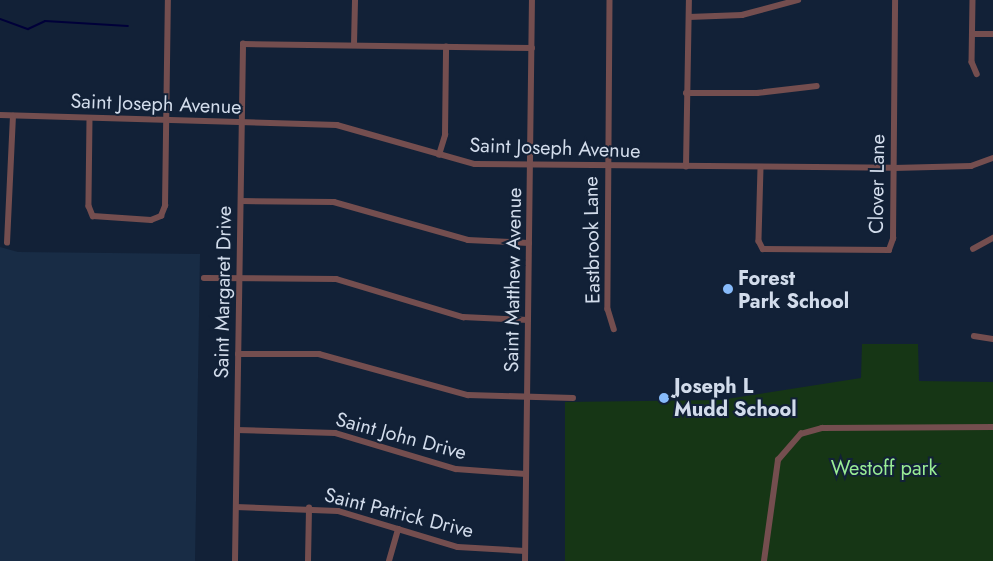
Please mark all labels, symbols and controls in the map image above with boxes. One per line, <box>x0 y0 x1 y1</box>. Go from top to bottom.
street label: Saint Joseph Avenue <box>70 89 242 119</box>
street label: Saint Joseph Avenue <box>469 133 641 163</box>
street label: Clover Lane <box>864 134 890 234</box>
street label: Eastbrook Lane <box>579 176 605 304</box>
street label: Saint Matthew Avenue <box>499 187 527 373</box>
street label: Saint Margaret Drive <box>209 206 237 378</box>
place label: Forest Park School <box>738 266 849 313</box>
marker: Forest Park School <box>722 283 734 295</box>
place label: Joseph L Mudd School <box>674 374 797 421</box>
marker: Joseph L Mudd School <box>658 392 670 404</box>
street label: Saint John Drive <box>333 407 469 465</box>
park label: Westoff park <box>831 456 937 480</box>
street label: Saint Patrick Drive <box>322 483 476 543</box>

